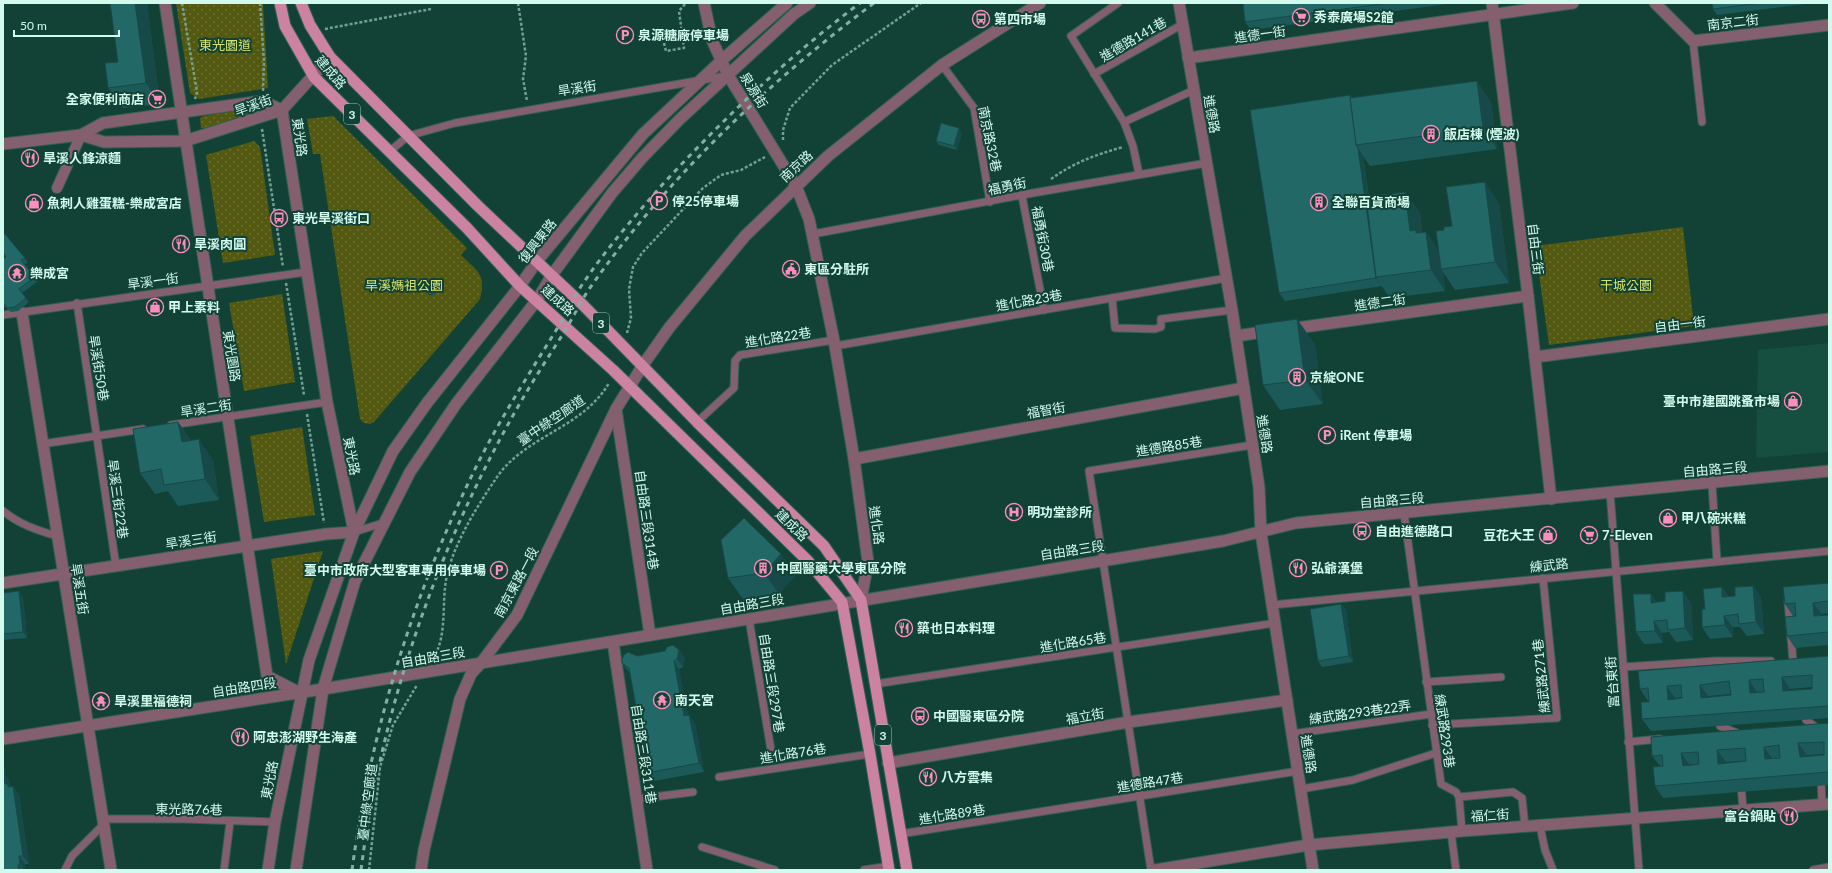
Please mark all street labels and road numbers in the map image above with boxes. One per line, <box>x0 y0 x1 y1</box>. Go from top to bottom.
street label: 南京二街 <box>1706 11 1760 33</box>
street label: 進德路141巷 <box>1097 13 1169 65</box>
street label: 進德一街 <box>1233 22 1287 46</box>
street label: 建成路 <box>312 52 350 92</box>
street label: 泉源街 <box>737 69 771 111</box>
street label: 旱溪街 <box>556 77 598 99</box>
street label: 旱溪街 <box>232 91 274 119</box>
street label: 進德路 <box>1201 93 1223 135</box>
road number: 3 <box>344 104 360 124</box>
street label: 南京路32巷 <box>975 105 1005 173</box>
street label: 東光路 <box>289 117 311 157</box>
street label: 南京路 <box>776 147 816 185</box>
street label: 福勇街 <box>986 174 1028 198</box>
street label: 福勇街30巷 <box>1029 205 1057 273</box>
street label: 復興東路 <box>515 216 559 266</box>
street label: 自由三街 <box>1525 222 1547 276</box>
street label: 旱溪一街 <box>126 269 180 293</box>
street label: 建成路 <box>538 281 578 319</box>
street label: 進化路23巷 <box>995 286 1063 314</box>
street label: 進德二街 <box>1353 290 1407 314</box>
road number: 3 <box>593 313 609 333</box>
street label: 自由一街 <box>1653 313 1707 335</box>
street label: 進化路22巷 <box>744 324 812 350</box>
street label: 東光園路 <box>220 329 244 383</box>
street label: 旱溪街50巷 <box>86 334 112 402</box>
street label: 臺中綠空廊道 <box>514 392 588 448</box>
street label: 旱溪二街 <box>179 396 233 420</box>
street label: 福智街 <box>1025 399 1067 421</box>
street label: 進德路 <box>1254 413 1276 455</box>
street label: 進德路85巷 <box>1135 433 1203 459</box>
street label: 東光路 <box>340 435 364 477</box>
street label: 旱溪三街22巷 <box>105 458 131 540</box>
street label: 自由路三段 <box>1682 458 1748 480</box>
street label: 自由路三段314巷 <box>632 469 662 571</box>
street label: 自由路三段 <box>1359 489 1425 511</box>
street label: 進化路 <box>866 505 888 545</box>
street label: 建成路 <box>772 506 812 544</box>
street label: 旱溪三街 <box>164 528 218 552</box>
street label: 自由路三段 <box>1039 537 1105 563</box>
street label: 南京東路一段 <box>491 544 541 620</box>
street label: 練武路 <box>1529 555 1569 575</box>
street label: 旱溪五街 <box>68 562 92 616</box>
street label: 自由路三段 <box>719 590 785 618</box>
street label: 進化路65巷 <box>1039 629 1107 655</box>
street label: 自由路三段297巷 <box>756 632 788 734</box>
street label: 練武路271巷 <box>1529 638 1553 714</box>
street label: 自由路三段 <box>400 643 466 671</box>
street label: 富台東街 <box>1602 655 1622 709</box>
street label: 自由路四段 <box>211 674 277 700</box>
street label: 練武路293巷 <box>1432 693 1458 769</box>
street label: 練武路293巷22弄 <box>1308 697 1412 727</box>
street label: 自由路三段311巷 <box>628 703 660 805</box>
street label: 福立街 <box>1064 705 1106 727</box>
road number: 3 <box>875 725 891 745</box>
street label: 進德路 <box>1298 733 1320 775</box>
street label: 進化路76巷 <box>759 740 827 766</box>
street label: 東光路 <box>257 759 281 801</box>
street label: 臺中綠空廊道 <box>354 762 380 842</box>
street label: 進德路47巷 <box>1116 769 1184 795</box>
street label: 東光路76巷 <box>155 800 223 818</box>
street label: 進化路89巷 <box>918 801 986 827</box>
street label: 福仁街 <box>1470 806 1510 824</box>

